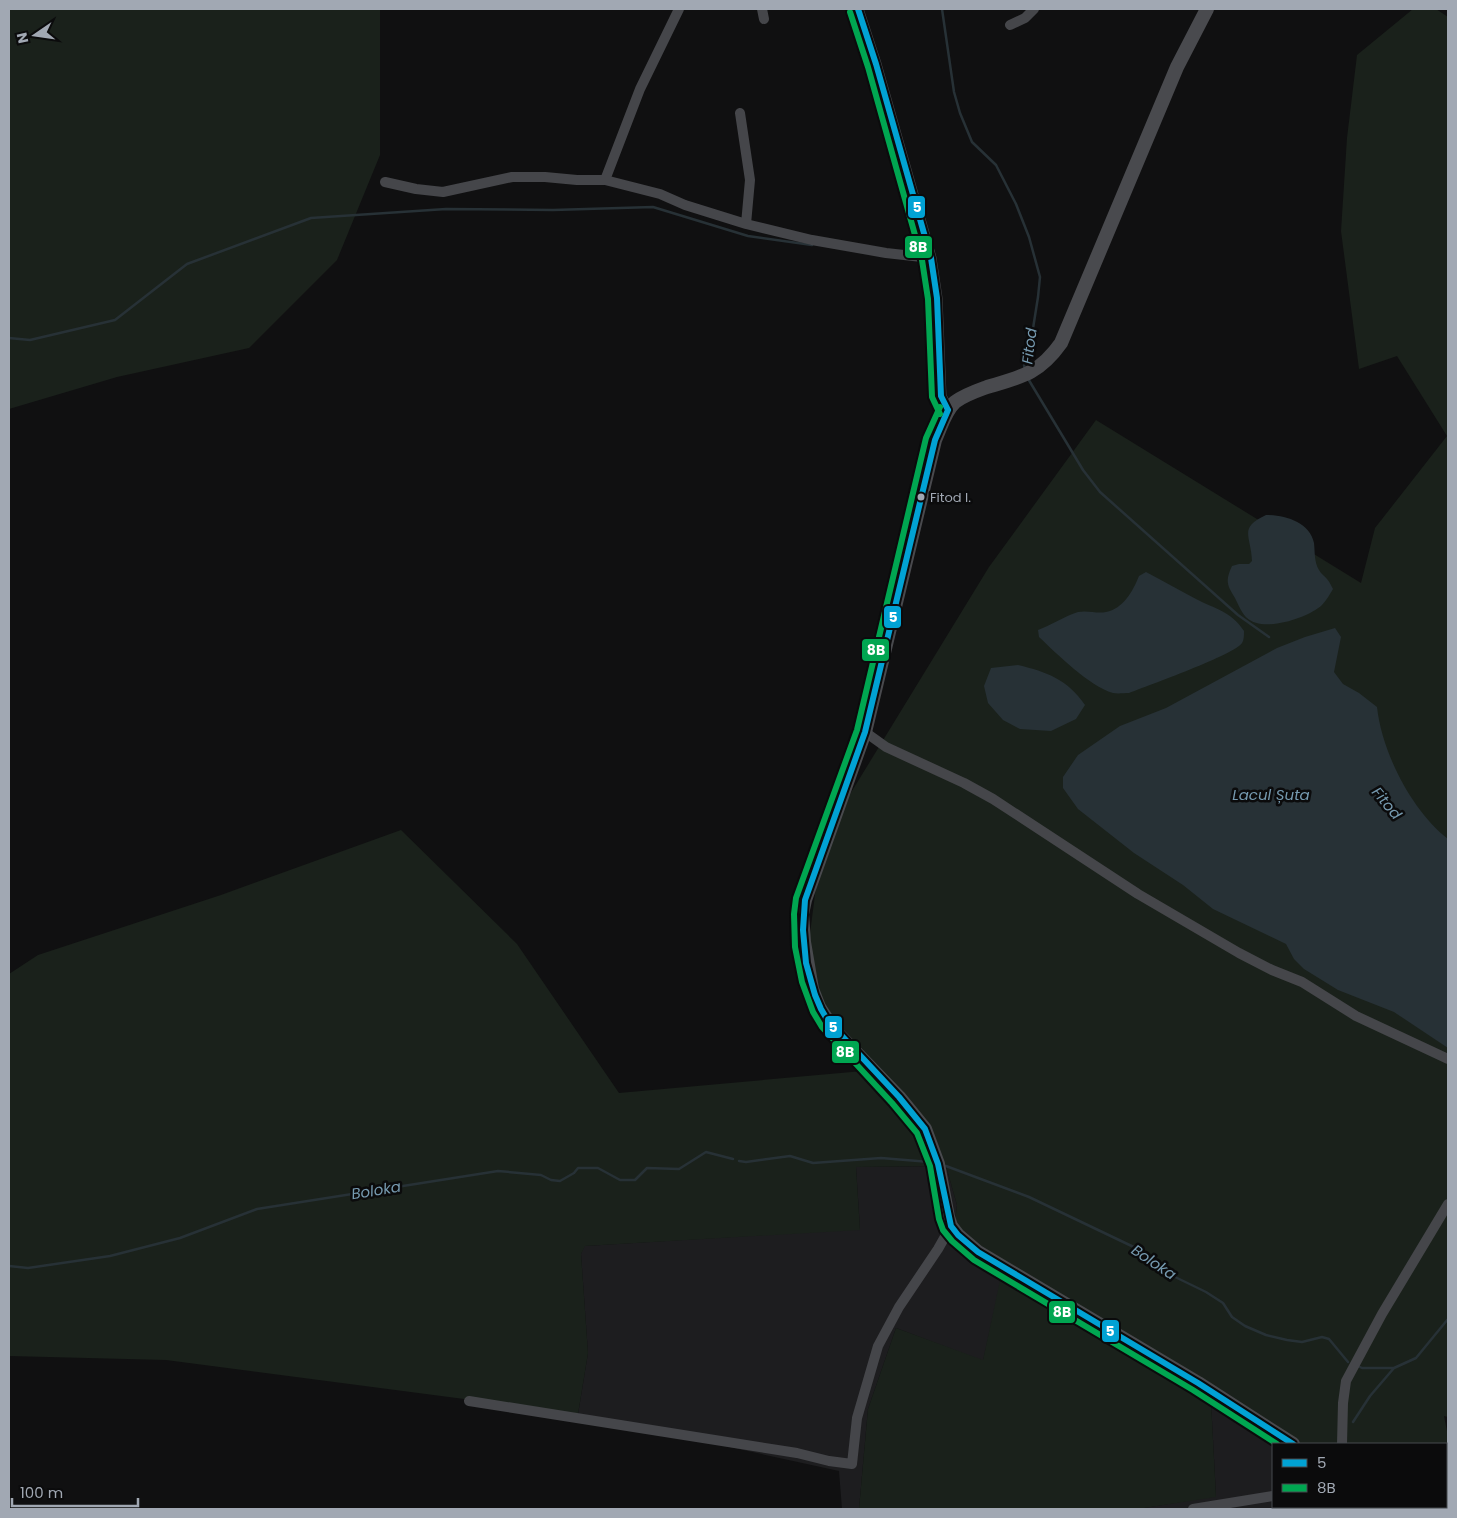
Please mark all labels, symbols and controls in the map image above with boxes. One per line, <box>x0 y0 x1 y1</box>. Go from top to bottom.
north arrow <box>10 10 60 60</box>
text: N <box>11 31 33 45</box>
line badge: 5 <box>907 195 926 219</box>
text: 5 <box>912 197 922 217</box>
line badge: 8B <box>904 235 933 259</box>
text: 8B <box>909 237 927 257</box>
water label: Fitod <box>1016 326 1042 365</box>
place label: Fitod I. <box>930 488 971 507</box>
marker: Fitod I. <box>916 492 926 502</box>
line badge: 5 <box>883 605 902 629</box>
text: 5 <box>888 607 898 627</box>
line badge: 8B <box>861 638 890 662</box>
text: 8B <box>867 640 885 660</box>
water label: Fitod <box>1367 782 1407 824</box>
water label: Lacul Șuta <box>1232 784 1310 805</box>
line badge: 5 <box>824 1015 843 1039</box>
text: 5 <box>828 1017 838 1037</box>
line badge: 8B <box>831 1040 860 1064</box>
text: 8B <box>836 1042 854 1062</box>
water label: Boloka <box>350 1176 402 1204</box>
water label: Boloka <box>1127 1239 1181 1285</box>
line badge: 8B <box>1048 1300 1076 1324</box>
text: 8B <box>1053 1302 1071 1322</box>
line badge: 5 <box>1101 1319 1120 1343</box>
text: 5 <box>1105 1321 1115 1341</box>
legend <box>1272 1443 1447 1508</box>
text: 5 <box>1317 1452 1326 1473</box>
scale bar <box>12 1476 139 1508</box>
text: 8B <box>1317 1477 1336 1498</box>
text: 100 m <box>20 1482 63 1503</box>

